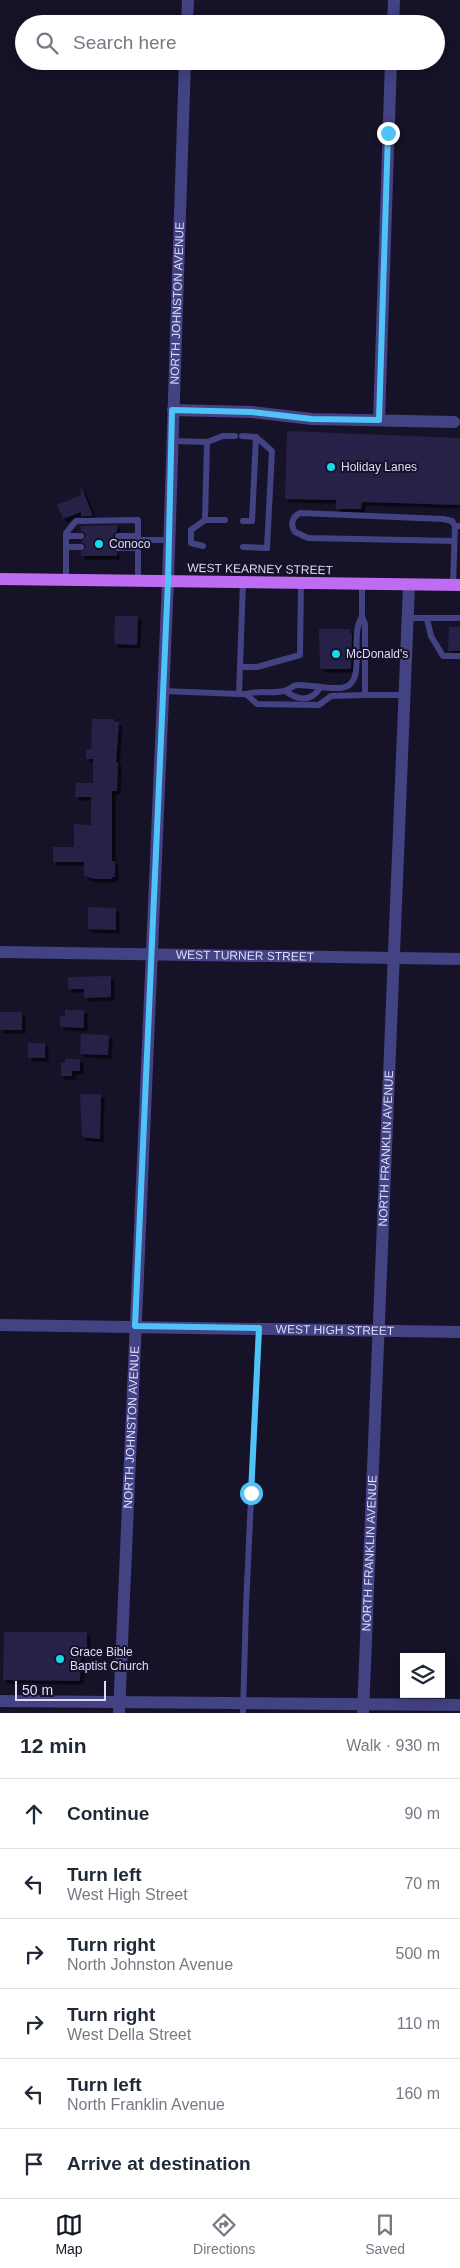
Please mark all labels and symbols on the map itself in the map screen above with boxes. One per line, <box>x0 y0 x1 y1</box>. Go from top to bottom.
route end <box>377 122 400 145</box>
street label: NORTH JOHNSTON AVENUE <box>167 222 187 385</box>
place label: Holiday Lanes <box>341 460 417 474</box>
marker: Holiday Lanes <box>325 461 337 473</box>
place label: Conoco <box>109 537 151 551</box>
marker: Conoco <box>93 538 105 550</box>
street label: WEST KEARNEY STREET <box>187 561 334 577</box>
place label: McDonald's <box>346 647 408 661</box>
marker: McDonald's <box>330 648 342 660</box>
street label: WEST TURNER STREET <box>176 948 315 964</box>
street label: NORTH FRANKLIN AVENUE <box>376 1070 396 1227</box>
street label: WEST HIGH STREET <box>276 1322 395 1338</box>
street label: NORTH JOHNSTON AVENUE <box>121 1346 142 1509</box>
street label: NORTH FRANKLIN AVENUE <box>359 1475 380 1632</box>
route start <box>240 1482 263 1505</box>
place label: Grace Bible Baptist Church <box>70 1645 149 1673</box>
marker: Grace Bible Baptist Church <box>54 1653 66 1665</box>
scale bar <box>15 1678 106 1701</box>

